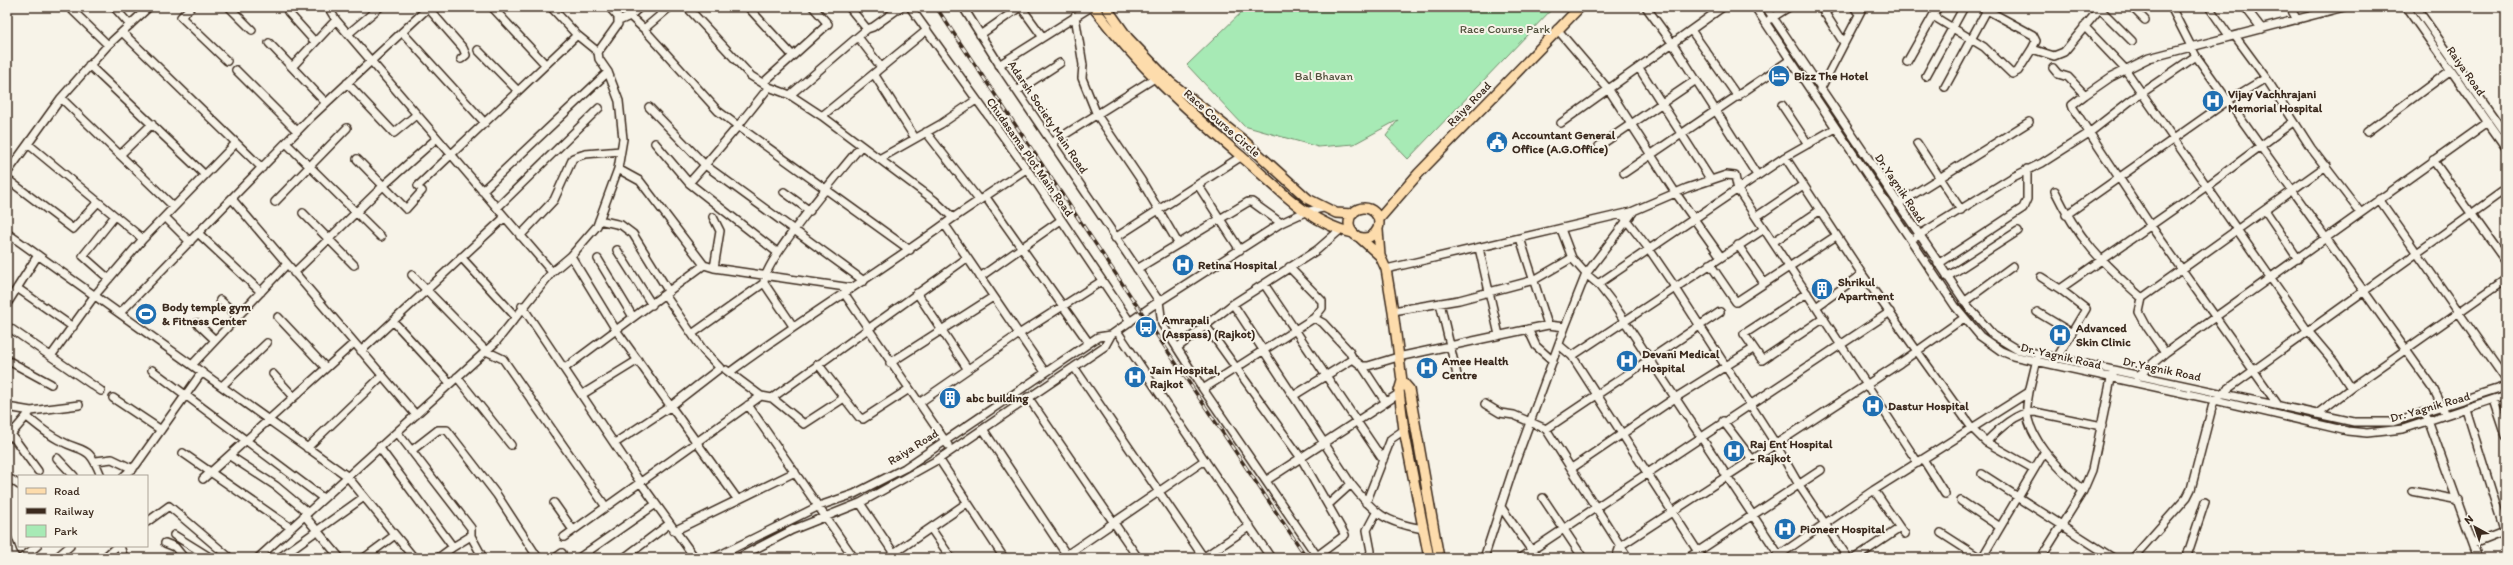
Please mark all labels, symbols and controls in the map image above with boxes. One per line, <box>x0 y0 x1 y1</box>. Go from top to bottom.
park label: Race Course Park <box>1460 22 1550 36</box>
street label: Raiya Road <box>2444 44 2488 99</box>
street label: Adarsh Society Main Road <box>1005 58 1091 176</box>
hotel icon: Bizz The Hotel <box>1766 63 1792 89</box>
park label: Bal Bhavan <box>1295 69 1353 83</box>
place label: Bizz The Hotel <box>1794 69 1869 83</box>
street label: Raiya Road <box>1444 78 1494 129</box>
street label: Race Course Circle <box>1181 86 1263 160</box>
place label: Vijay Vachhrajani Memorial Hospital <box>2228 87 2323 116</box>
hospital icon: Vijay Vachhrajani Memorial Hospital <box>2200 88 2226 114</box>
street label: Chudasama Plot Main Road <box>984 95 1077 220</box>
place label: Accountant General Office (A.G.Office) <box>1511 128 1616 157</box>
public building icon: Accountant General Office (A.G.Office) <box>1484 129 1510 155</box>
street label: Dr.Yagnik Road <box>1872 151 1928 225</box>
hospital icon: Retina Hospital <box>1170 252 1196 278</box>
place label: Retina Hospital <box>1198 258 1278 273</box>
place label: Shrikul Apartment <box>1837 275 1895 304</box>
building icon: Shrikul Apartment <box>1809 276 1835 302</box>
place label: Body temple gym & Fitness Center <box>162 300 252 328</box>
sports icon: Body temple gym & Fitness Center <box>133 301 159 327</box>
place label: Amrapali (Asspass) (Rajkot) <box>1161 313 1255 342</box>
bus stop icon: Amrapali (Asspass) (Rajkot) <box>1133 314 1159 340</box>
place label: Advanced Skin Clinic <box>2075 321 2131 349</box>
hospital icon: Advanced Skin Clinic <box>2047 322 2073 348</box>
street label: Dr. Yagnik Road <box>2019 340 2103 372</box>
place label: Devani Medical Hospital <box>1642 347 1720 376</box>
hospital icon: Devani Medical Hospital <box>1614 348 1640 374</box>
place label: Amee Health Centre <box>1441 354 1509 382</box>
street label: Dr.Yagnik Road <box>2122 354 2203 384</box>
hospital icon: Amee Health Centre <box>1414 355 1440 381</box>
place label: Jain Hospital, Rajkot <box>1149 363 1220 392</box>
hospital icon: Jain Hospital, Rajkot <box>1122 364 1148 390</box>
building icon: abc building <box>937 385 963 411</box>
street label: Dr. Yagnik Road <box>2388 389 2472 425</box>
place label: abc building <box>966 391 1029 406</box>
hospital icon: Dastur Hospital <box>1860 393 1886 419</box>
place label: Dastur Hospital <box>1888 399 1969 414</box>
street label: Raiya Road <box>885 426 941 468</box>
place label: Raj Ent Hospital - Rajkot <box>1750 437 1833 466</box>
hospital icon: Raj Ent Hospital - Rajkot <box>1721 438 1747 464</box>
legend <box>18 475 148 547</box>
text: Road <box>54 484 80 498</box>
text: Railway <box>54 504 94 518</box>
north arrow <box>2455 507 2495 547</box>
text: N <box>2462 512 2476 527</box>
hospital icon: Pioneer Hospital <box>1772 516 1798 542</box>
place label: Pioneer Hospital <box>1800 522 1885 537</box>
text: Park <box>54 524 78 538</box>

